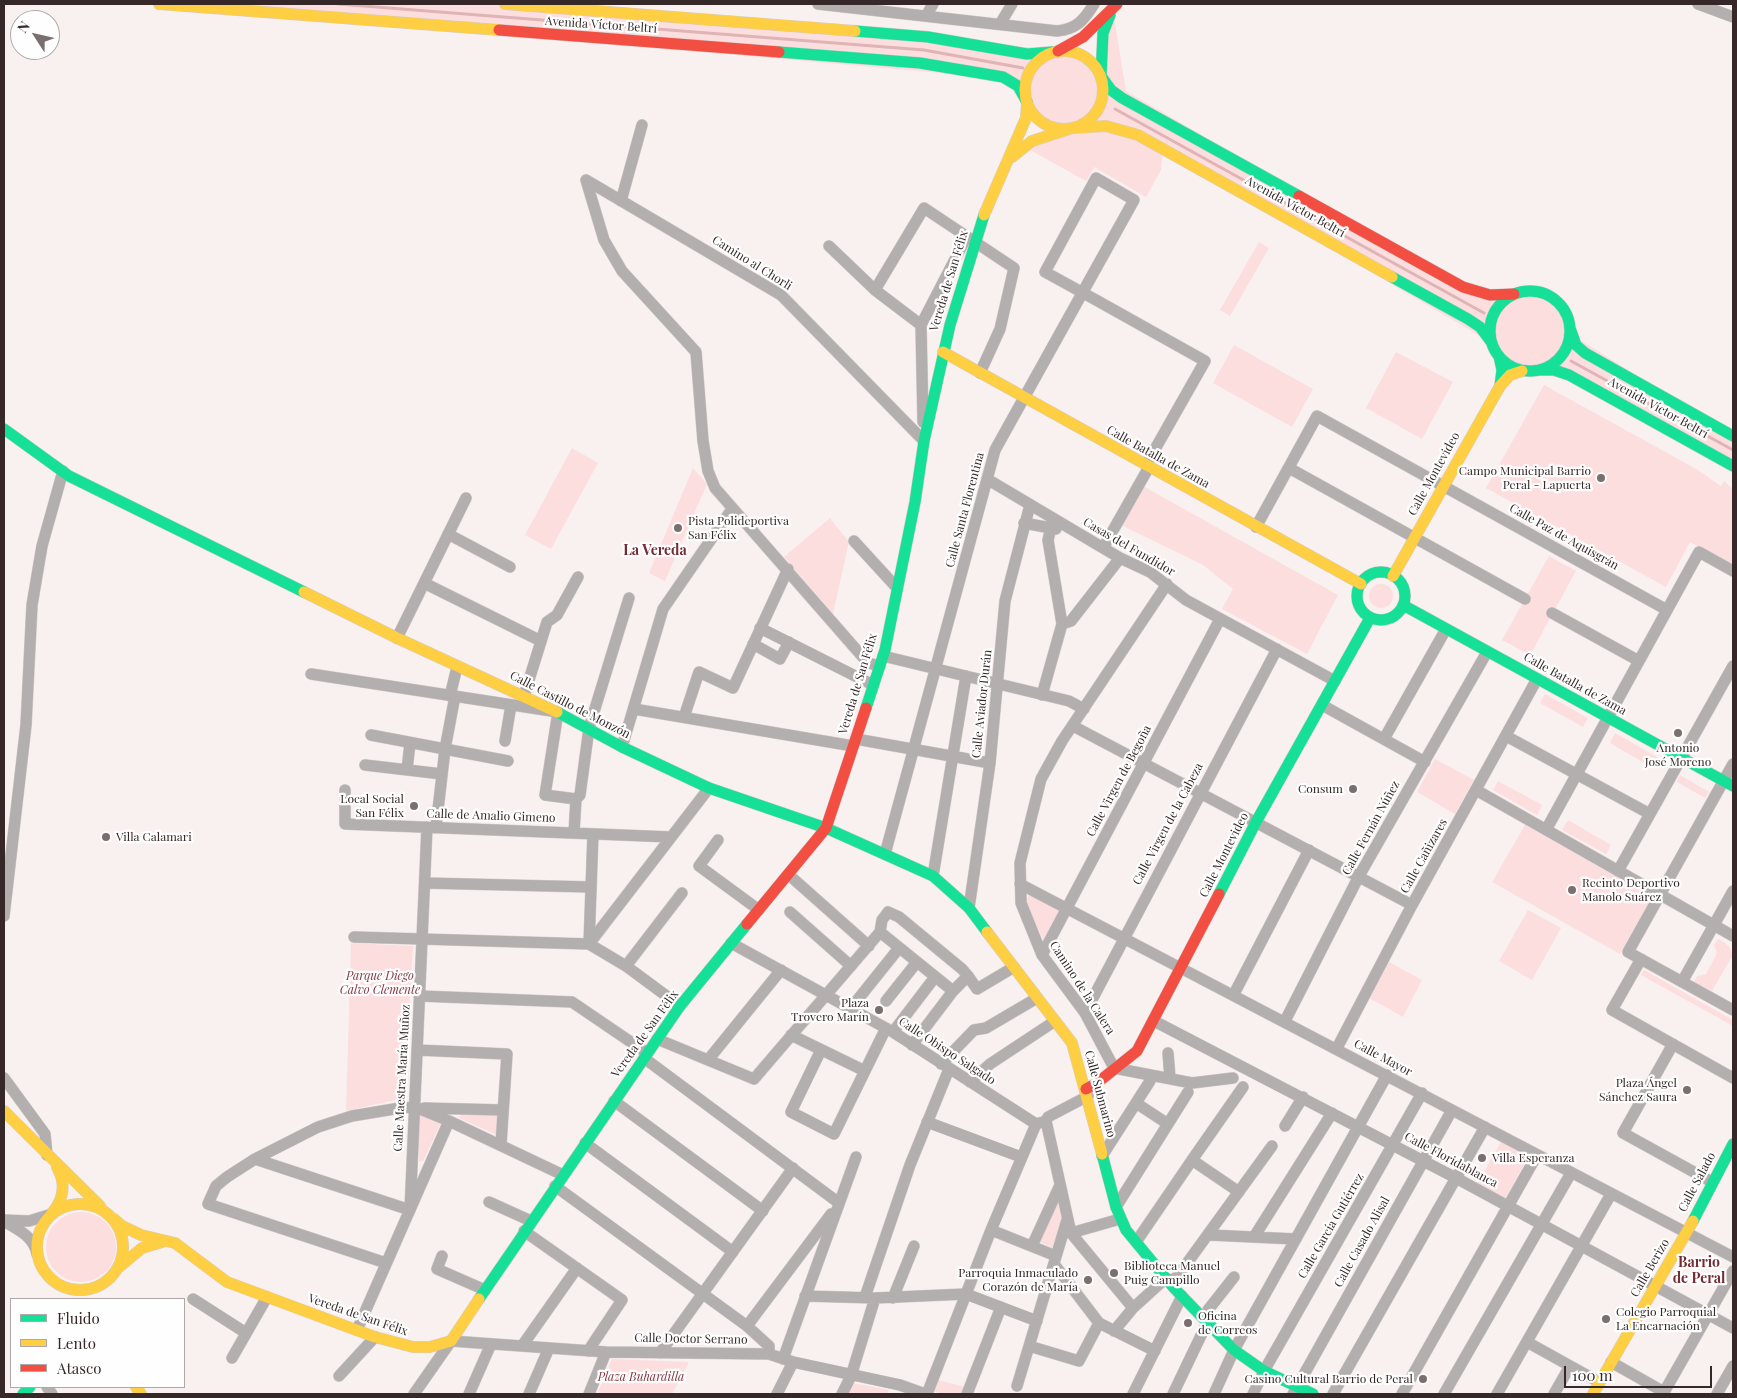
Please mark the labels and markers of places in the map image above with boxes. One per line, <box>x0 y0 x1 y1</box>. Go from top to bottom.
place label: Campo Municipal Barrio Peral - Lapuerta <box>1459 464 1591 492</box>
marker: Campo Municipal Barrio Peral - Lapuerta <box>1595 472 1607 484</box>
place label: Pista Polideportiva San Félix <box>688 514 789 542</box>
marker: Pista Polideportiva San Félix <box>672 522 684 534</box>
marker: Antonio José Moreno <box>1672 727 1684 739</box>
place label: Antonio José Moreno <box>1645 741 1711 769</box>
place label: Consum <box>1298 782 1343 796</box>
marker: Consum <box>1347 783 1359 795</box>
place label: Local Social San Félix <box>340 792 404 820</box>
marker: Local Social San Félix <box>408 800 420 812</box>
place label: Villa Calamari <box>116 830 192 844</box>
marker: Villa Calamari <box>100 831 112 843</box>
place label: Recinto Deportivo Manolo Suárez <box>1582 876 1680 904</box>
marker: Recinto Deportivo Manolo Suárez <box>1566 884 1578 896</box>
place label: Plaza Trovero Marín <box>791 996 869 1024</box>
marker: Plaza Trovero Marín <box>873 1004 885 1016</box>
place label: Plaza Ángel Sánchez Saura <box>1599 1076 1677 1104</box>
marker: Plaza Ángel Sánchez Saura <box>1681 1084 1693 1096</box>
place label: Villa Esperanza <box>1492 1151 1574 1165</box>
marker: Villa Esperanza <box>1476 1152 1488 1164</box>
place label: Biblioteca Manuel Puig Campillo <box>1124 1259 1220 1287</box>
place label: Parroquia Inmaculado Corazón de María <box>958 1266 1078 1294</box>
marker: Biblioteca Manuel Puig Campillo <box>1108 1267 1120 1279</box>
marker: Parroquia Inmaculado Corazón de María <box>1082 1274 1094 1286</box>
place label: Colegio Parroquial La Encarnación <box>1616 1305 1716 1333</box>
place label: Oficina de Correos <box>1198 1309 1257 1337</box>
marker: Colegio Parroquial La Encarnación <box>1600 1313 1612 1325</box>
marker: Oficina de Correos <box>1182 1317 1194 1329</box>
place label: Casino Cultural Barrio de Peral <box>1245 1372 1413 1386</box>
marker: Casino Cultural Barrio de Peral <box>1417 1373 1429 1385</box>

